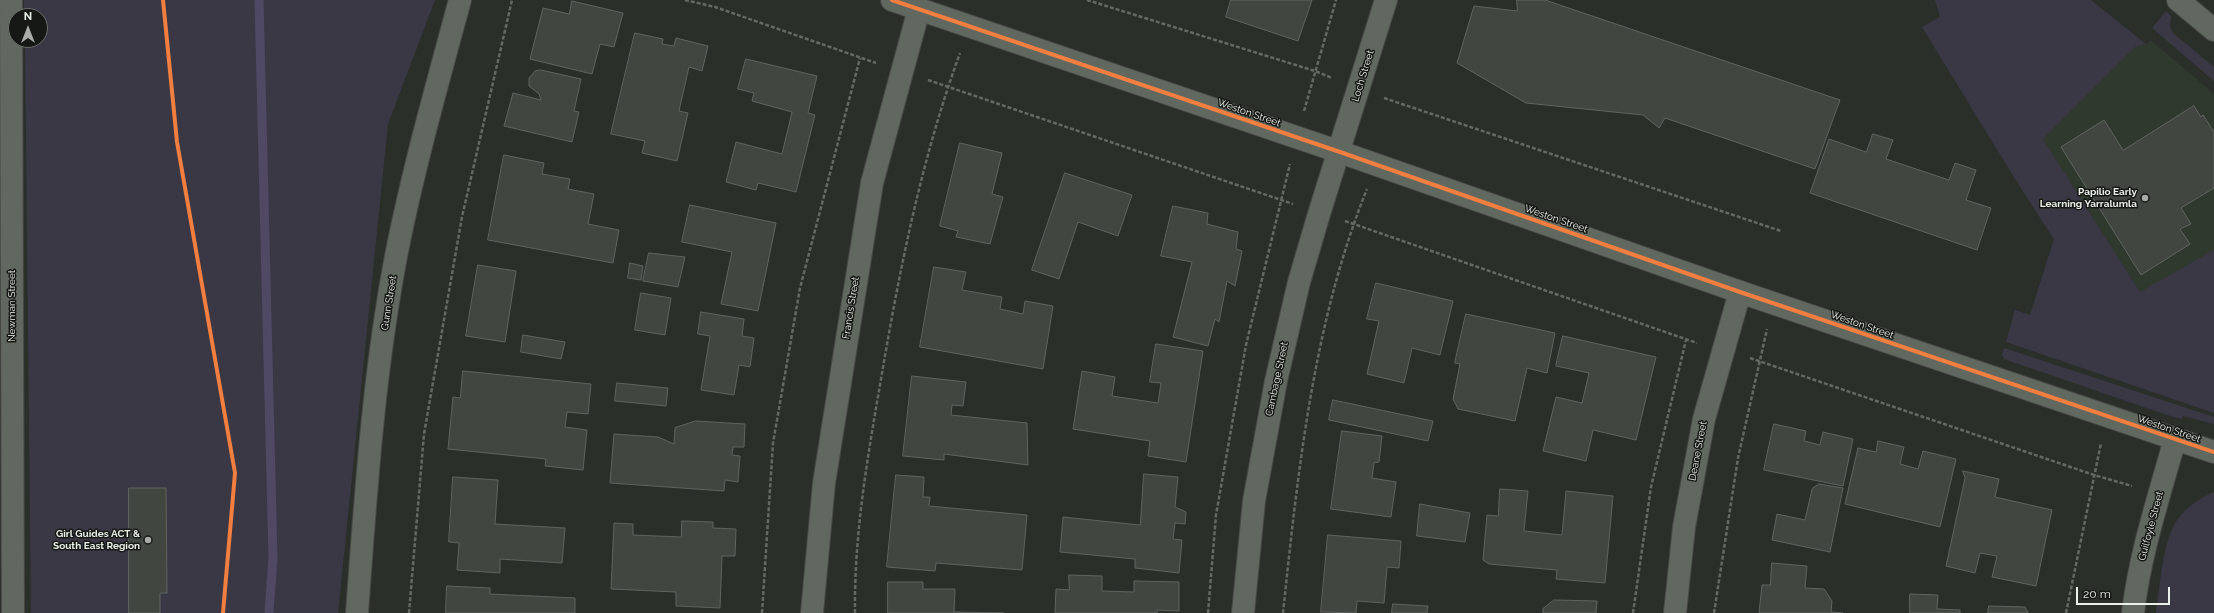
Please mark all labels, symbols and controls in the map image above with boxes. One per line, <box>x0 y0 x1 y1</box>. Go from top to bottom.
north arrow <box>8 8 48 48</box>
text: N <box>24 10 32 23</box>
street label: Loch Street <box>1349 49 1377 103</box>
street label: Weston Street <box>1216 97 1282 129</box>
place label: Papilio Early Learning Yarralumla <box>2040 186 2137 210</box>
marker: Papilio Early Learning Yarralumla <box>2140 193 2150 203</box>
street label: Weston Street <box>1523 203 1589 235</box>
street label: Newman Street <box>6 270 18 342</box>
street label: Gunn Street <box>379 275 399 331</box>
street label: Francis Street <box>840 276 862 340</box>
street label: Weston Street <box>1829 309 1895 341</box>
street label: Cambage Street <box>1263 341 1291 417</box>
street label: Weston Street <box>2136 413 2202 445</box>
street label: Deane Street <box>1686 420 1710 482</box>
street label: Guilfoyle Street <box>2136 490 2166 562</box>
place label: Girl Guides ACT & South East Region <box>53 528 140 552</box>
marker: Girl Guides ACT & South East Region <box>143 535 153 545</box>
scale bar <box>2078 579 2172 605</box>
text: 20 m <box>2083 587 2111 601</box>

